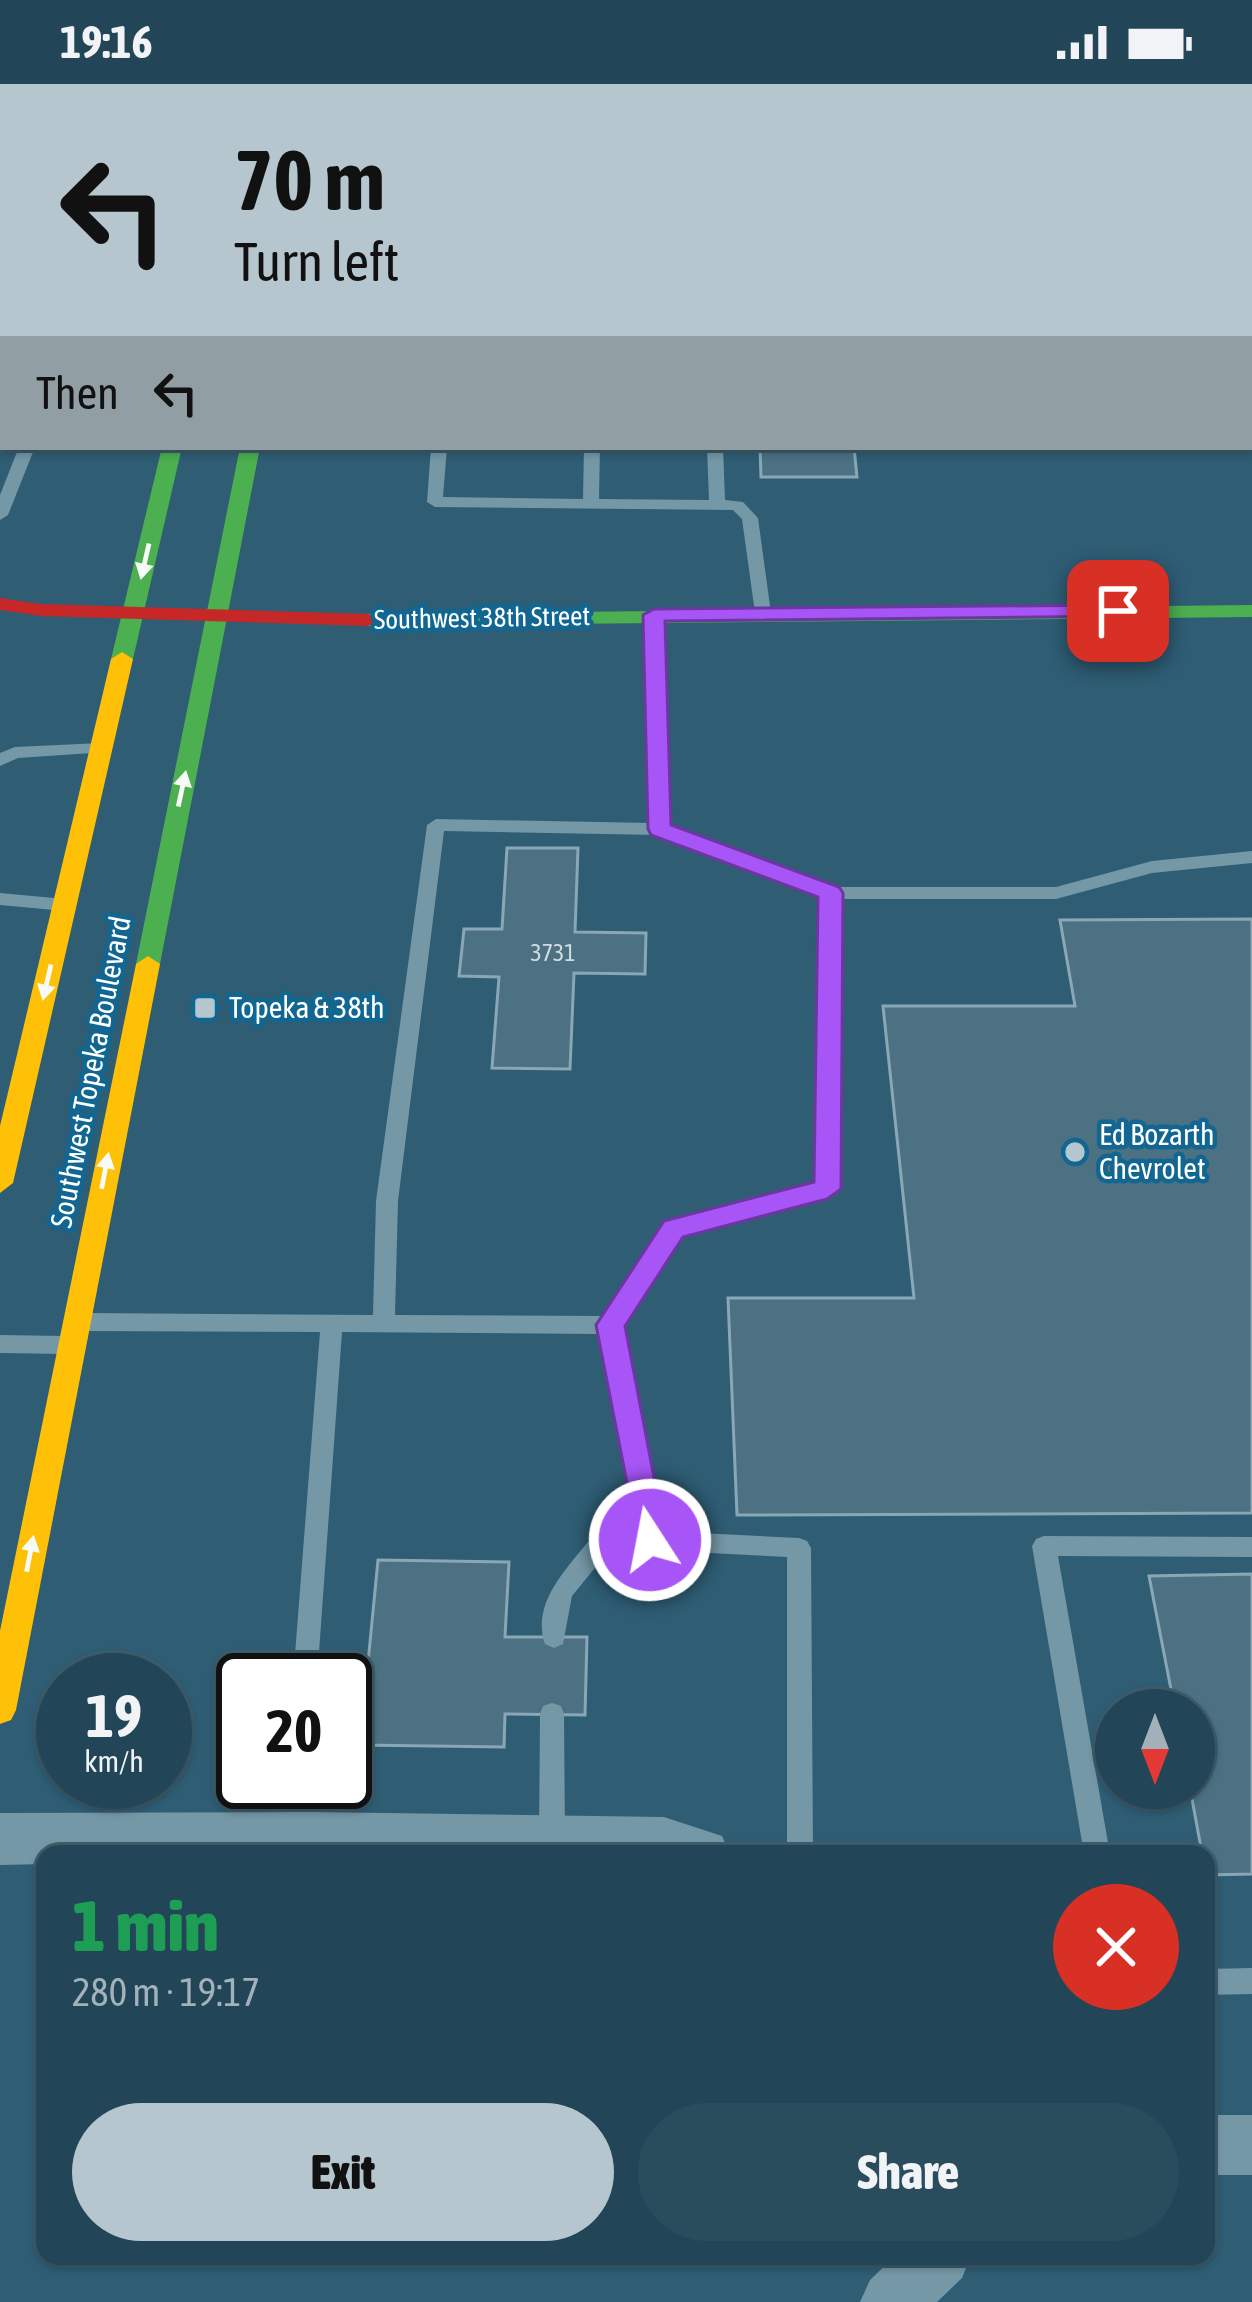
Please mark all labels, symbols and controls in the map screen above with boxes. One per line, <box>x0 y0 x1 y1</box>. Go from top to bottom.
text: 19:16 <box>60 16 153 68</box>
icon: left <box>36 132 192 288</box>
text: 70 m <box>234 132 385 228</box>
text: Turn left <box>234 231 399 292</box>
icon: left <box>143 360 209 426</box>
text: Then <box>36 367 119 419</box>
one-way arrow <box>135 542 154 580</box>
pin <box>1067 560 1169 662</box>
icon: arrive <box>1085 578 1151 644</box>
street label: Southwest 38th Street <box>374 600 591 635</box>
one-way arrow <box>173 769 192 807</box>
street label: Southwest Topeka Boulevard <box>43 913 137 1230</box>
house number: 3731 <box>530 939 576 966</box>
one-way arrow <box>37 963 56 1000</box>
place label: Topeka & 38th <box>229 990 385 1024</box>
marker: Topeka & 38th <box>192 995 218 1021</box>
place label: Ed Bozarth Chevrolet <box>1099 1117 1215 1185</box>
marker: Ed Bozarth Chevrolet <box>1062 1139 1088 1165</box>
one-way arrow <box>96 1152 115 1190</box>
position arrow <box>587 1477 713 1603</box>
one-way arrow <box>21 1535 40 1572</box>
speed limit sign: 20 <box>216 1653 372 1809</box>
text: 19 <box>86 1681 142 1750</box>
north arrow <box>1095 1689 1215 1809</box>
map controls <box>1095 1689 1215 1809</box>
text: km/h <box>84 1744 144 1778</box>
text: 1 min <box>72 1884 219 1966</box>
button: close <box>1053 1884 1179 2010</box>
text: 280 m · 19:17 <box>72 1970 260 2014</box>
button: Exit <box>72 2103 614 2241</box>
button: Share <box>638 2103 1179 2241</box>

